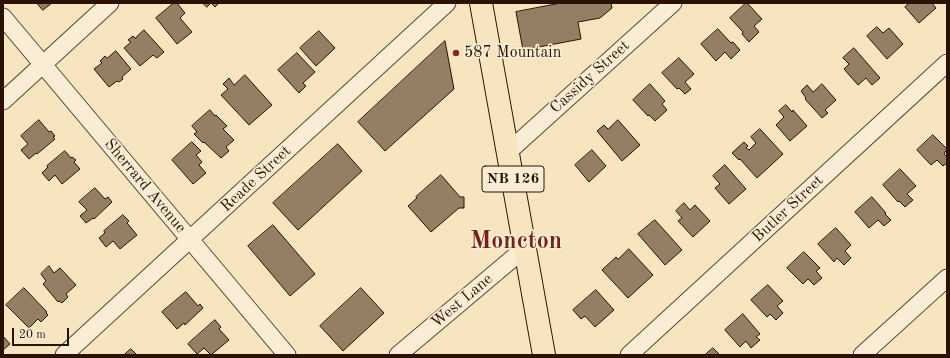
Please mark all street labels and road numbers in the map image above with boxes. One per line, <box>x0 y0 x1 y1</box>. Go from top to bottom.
street label: Cassidy Street <box>546 36 634 118</box>
street label: Sherrard Avenue <box>100 135 190 237</box>
street label: Reade Street <box>217 142 295 216</box>
road number: NB 126 <box>482 166 544 192</box>
street label: Butler Street <box>748 171 828 247</box>
street label: West Lane <box>427 270 497 332</box>

